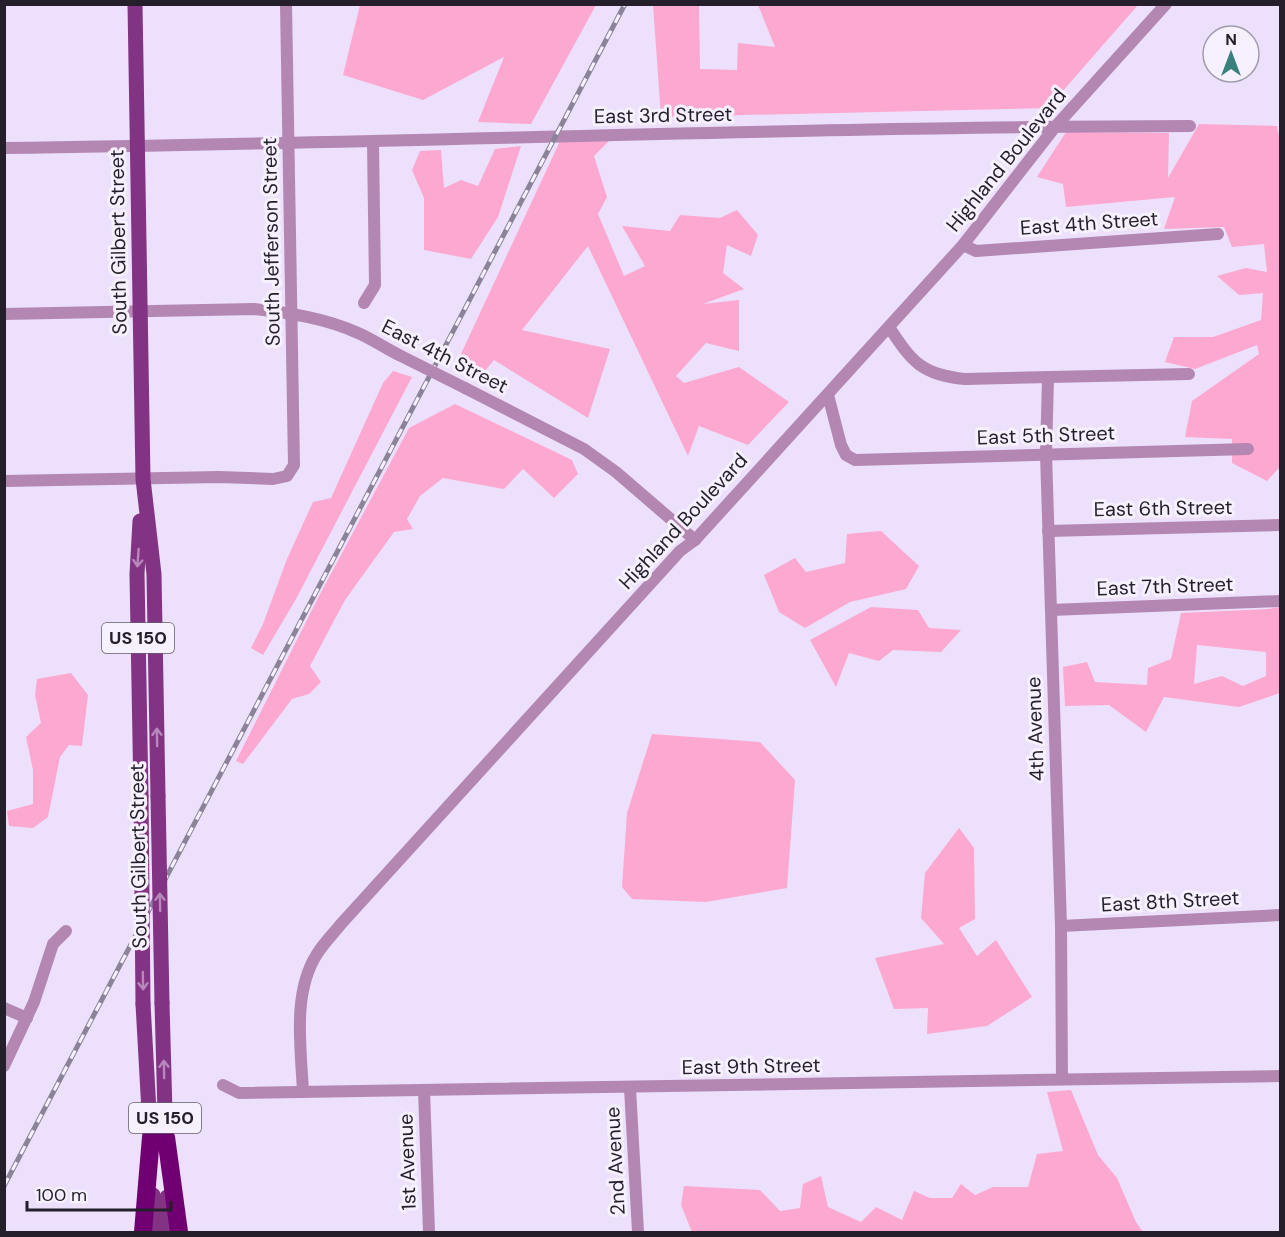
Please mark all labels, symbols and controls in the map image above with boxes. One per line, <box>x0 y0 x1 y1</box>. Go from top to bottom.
north arrow <box>1201 24 1261 84</box>
text: N <box>1225 29 1237 50</box>
street label: Highland Boulevard <box>940 83 1072 237</box>
street label: East 3rd Street <box>594 101 733 129</box>
street label: South Jefferson Street <box>256 137 286 346</box>
street label: South Gilbert Street <box>103 149 133 335</box>
street label: East 4th Street <box>1019 205 1159 241</box>
street label: East 4th Street <box>377 313 513 399</box>
street label: East 5th Street <box>976 420 1116 450</box>
street label: Highland Boulevard <box>613 447 753 595</box>
street label: East 6th Street <box>1093 494 1233 522</box>
one-way arrow <box>132 548 143 568</box>
street label: East 7th Street <box>1096 571 1234 601</box>
road number: US 150 <box>102 623 174 653</box>
street label: 4th Avenue <box>1020 676 1050 782</box>
one-way arrow <box>151 728 163 748</box>
street label: South Gilbert Street <box>123 763 153 949</box>
street label: East 8th Street <box>1100 884 1240 918</box>
one-way arrow <box>155 893 166 913</box>
one-way arrow <box>137 970 149 990</box>
street label: East 9th Street <box>681 1052 821 1080</box>
one-way arrow <box>158 1060 170 1080</box>
road number: US 150 <box>129 1103 201 1133</box>
street label: 2nd Avenue <box>599 1106 631 1216</box>
street label: 1st Avenue <box>392 1113 422 1211</box>
scale bar <box>27 1174 171 1212</box>
text: 100 m <box>36 1183 87 1207</box>

